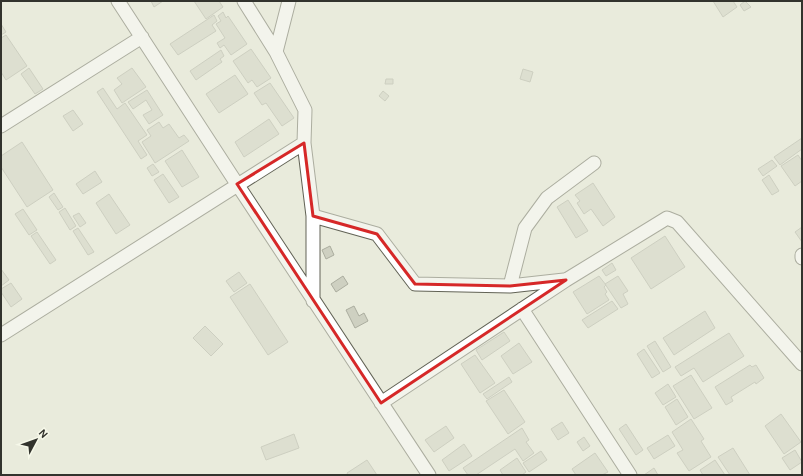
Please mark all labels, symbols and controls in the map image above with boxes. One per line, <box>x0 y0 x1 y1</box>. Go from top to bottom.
north arrow <box>16 420 56 460</box>
text: N <box>36 427 51 441</box>

